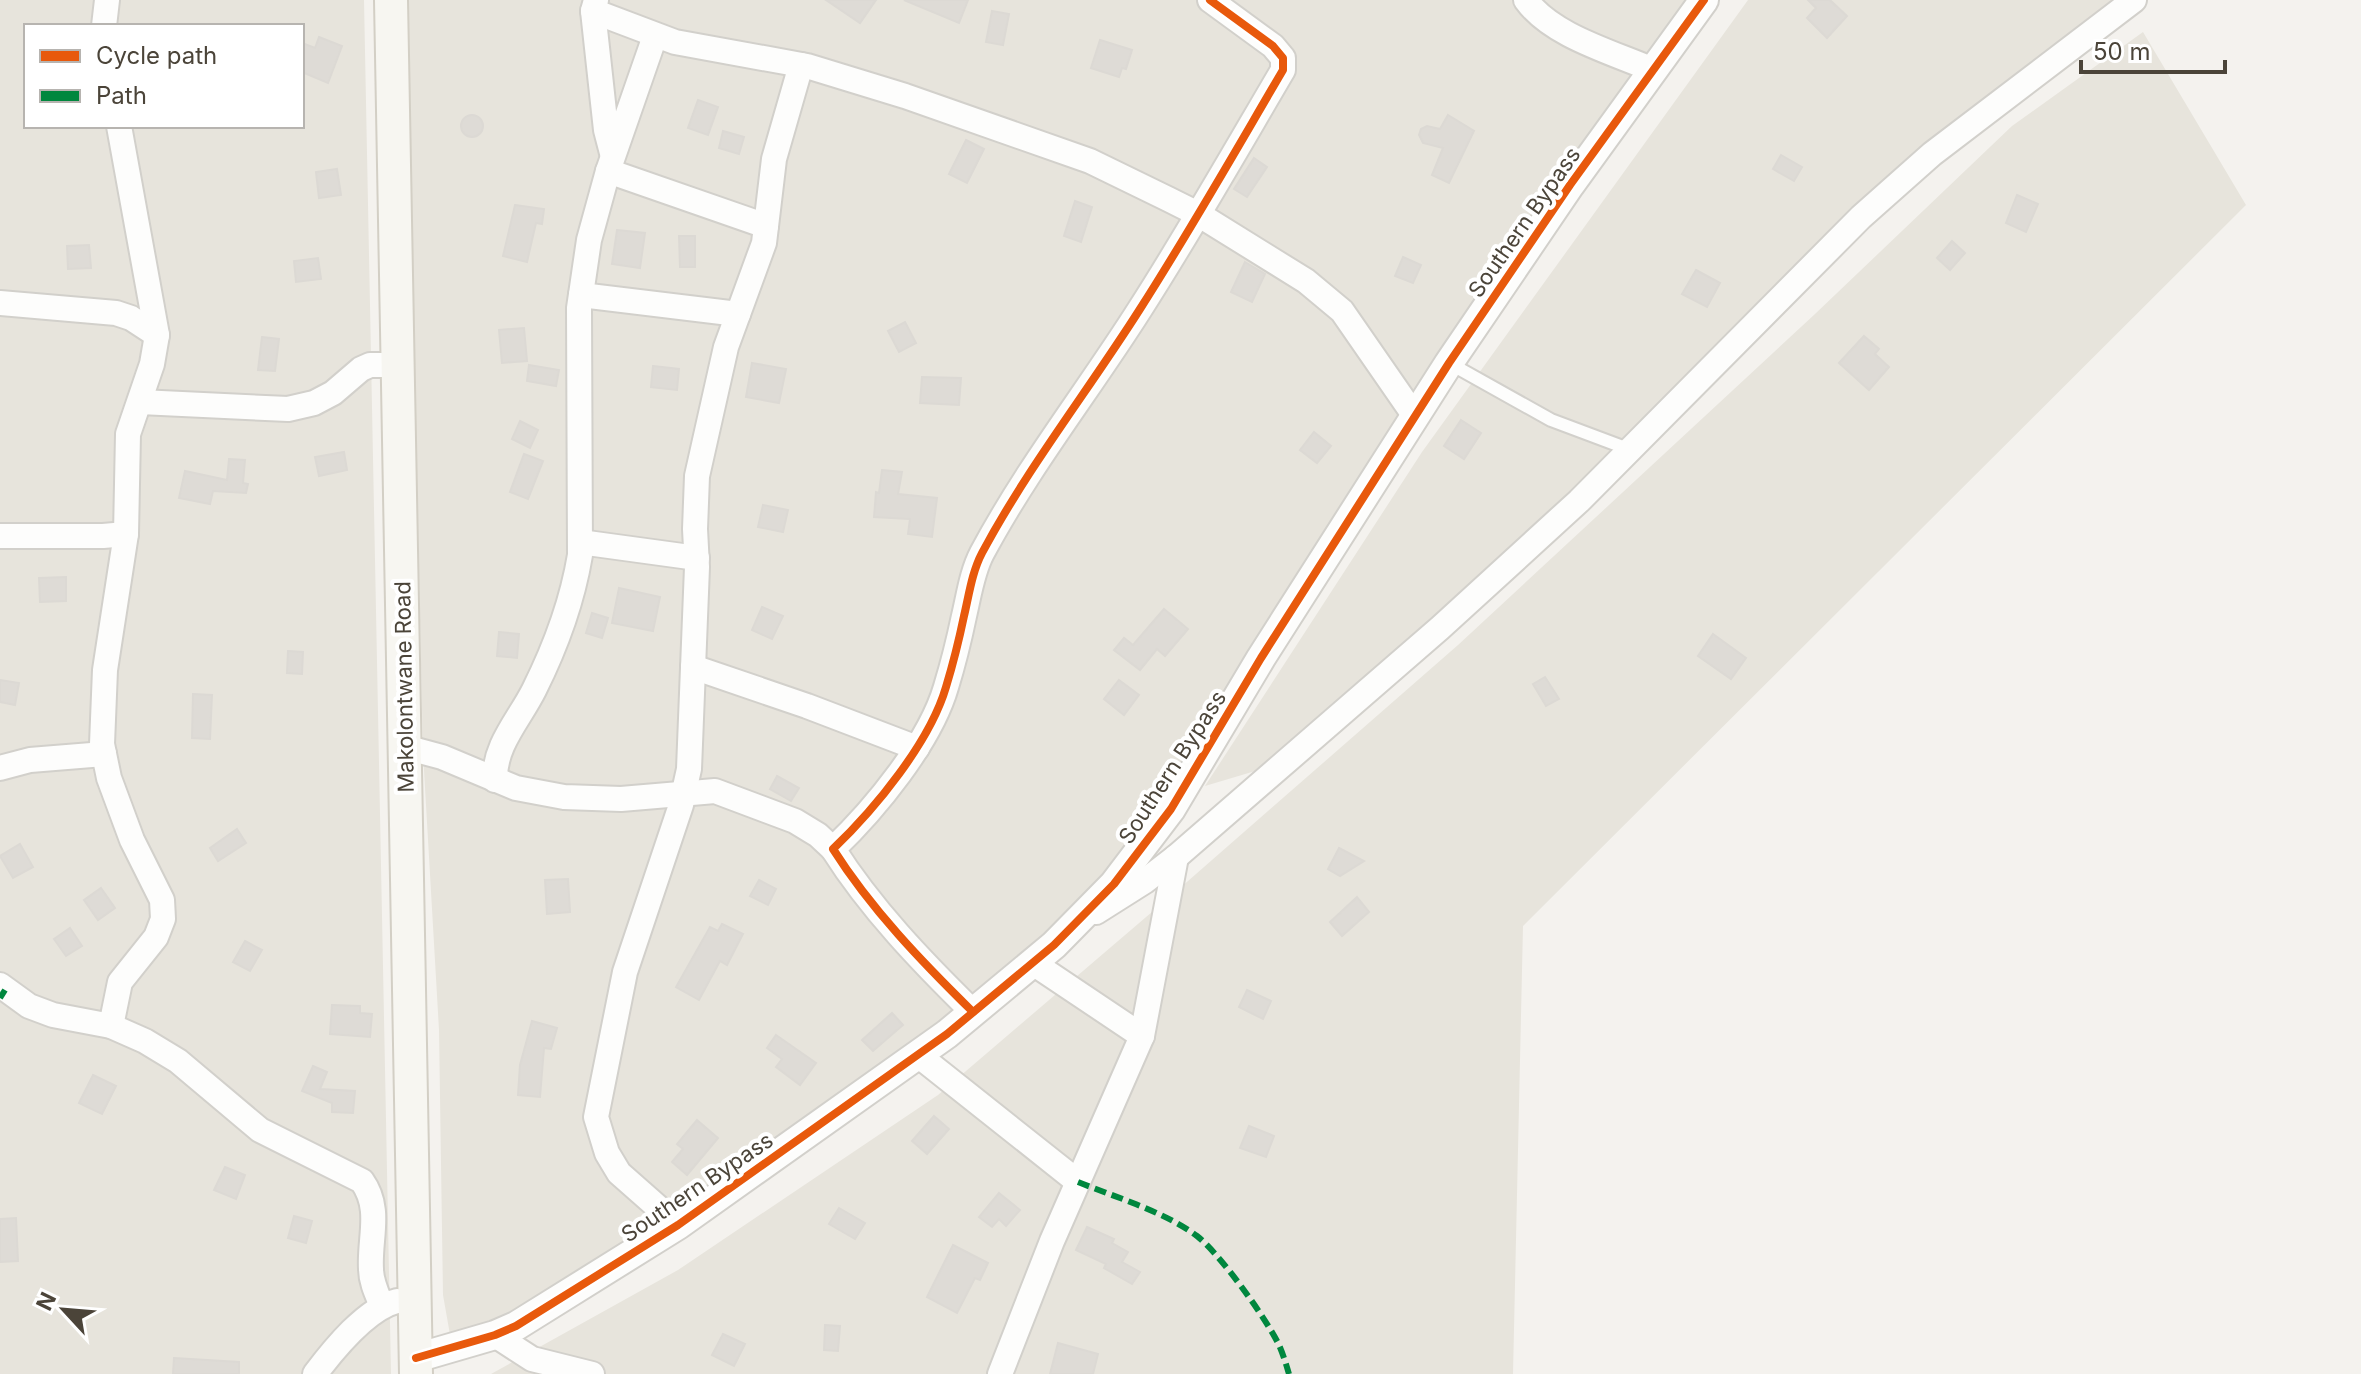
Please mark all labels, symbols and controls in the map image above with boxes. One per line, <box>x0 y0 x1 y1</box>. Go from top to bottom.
legend <box>24 24 304 128</box>
scale bar <box>2081 24 2225 74</box>
text: 50 m <box>2093 37 2151 66</box>
text: Cycle path <box>96 41 217 70</box>
text: Path <box>96 81 147 110</box>
street label: Southern Bypass <box>1463 142 1585 302</box>
street label: Makolontwane Road <box>389 581 419 793</box>
street label: Southern Bypass <box>1113 686 1231 848</box>
street label: Southern Bypass <box>616 1127 778 1247</box>
north arrow <box>24 1270 104 1350</box>
text: N <box>31 1288 61 1314</box>

